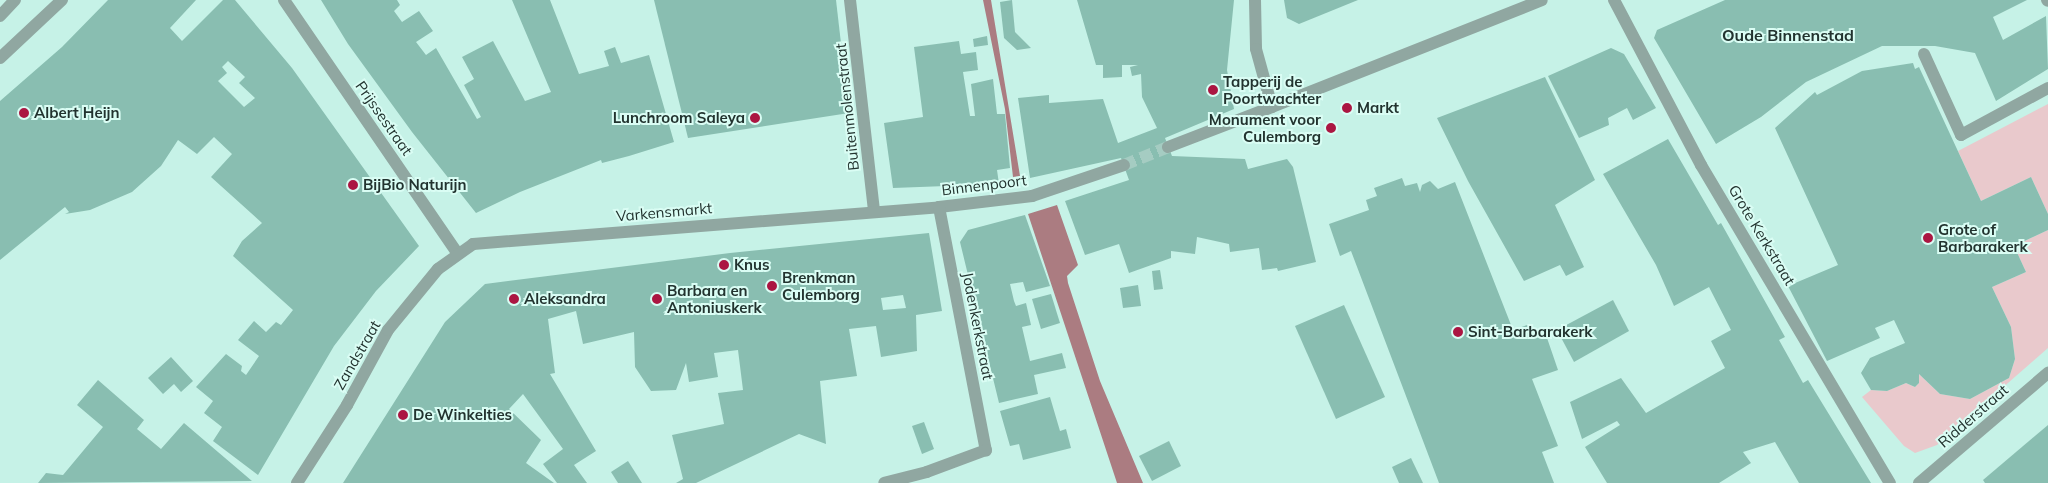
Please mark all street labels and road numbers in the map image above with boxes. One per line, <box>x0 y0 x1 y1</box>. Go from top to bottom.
street label: Buitenmolenstraat <box>831 42 863 172</box>
street label: Prijssestraat <box>352 77 416 159</box>
street label: Binnenpoort <box>940 171 1028 199</box>
street label: Grote Kerkstraat <box>1725 182 1799 288</box>
street label: Varkensmarkt <box>615 199 713 225</box>
street label: Jodenkerkstraat <box>959 271 997 381</box>
street label: Zandstraat <box>330 317 384 393</box>
street label: Ridderstraat <box>1934 381 2012 451</box>

